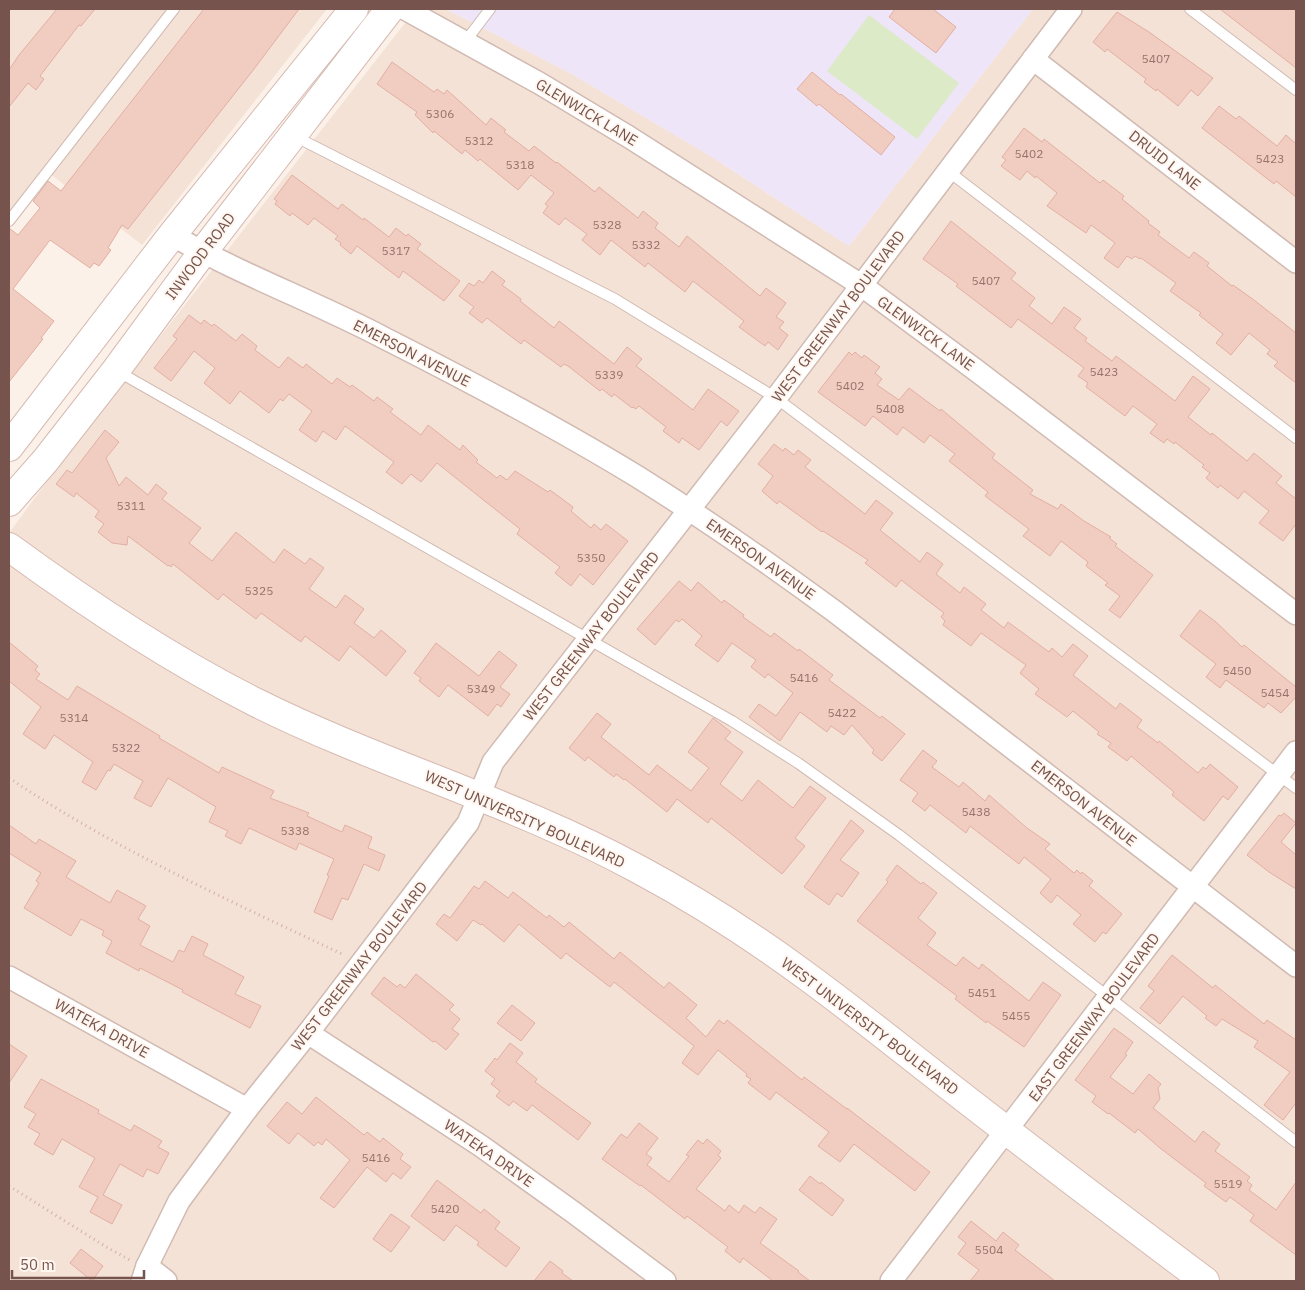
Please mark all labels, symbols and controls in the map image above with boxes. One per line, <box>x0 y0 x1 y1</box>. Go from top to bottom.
house number: 5407 <box>1142 51 1170 66</box>
street label: GLENWICK LANE <box>532 74 642 150</box>
house number: 5306 <box>426 106 454 121</box>
street label: DRUID LANE <box>1125 126 1205 194</box>
house number: 5312 <box>465 133 493 148</box>
house number: 5402 <box>1015 146 1043 161</box>
house number: 5423 <box>1256 151 1284 166</box>
house number: 5318 <box>506 157 534 172</box>
street label: INWOOD ROAD <box>161 209 239 303</box>
house number: 5328 <box>593 217 621 232</box>
street label: WEST GREENWAY BOULEVARD <box>767 226 909 406</box>
house number: 5332 <box>632 237 660 252</box>
house number: 5317 <box>382 243 410 258</box>
house number: 5407 <box>972 273 1000 288</box>
street label: GLENWICK LANE <box>874 291 978 375</box>
street label: EMERSON AVENUE <box>350 315 474 391</box>
house number: 5423 <box>1090 364 1118 379</box>
house number: 5339 <box>595 367 623 382</box>
house number: 5402 <box>836 378 864 393</box>
house number: 5408 <box>876 401 904 416</box>
house number: 5311 <box>117 498 145 513</box>
street label: EMERSON AVENUE <box>703 514 819 604</box>
street label: WEST GREENWAY BOULEVARD <box>519 547 663 725</box>
house number: 5350 <box>577 550 605 565</box>
house number: 5325 <box>245 583 273 598</box>
house number: 5450 <box>1223 663 1251 678</box>
house number: 5416 <box>790 670 818 685</box>
house number: 5349 <box>467 681 495 696</box>
house number: 5454 <box>1261 685 1289 700</box>
house number: 5422 <box>828 705 856 720</box>
house number: 5314 <box>60 710 88 725</box>
house number: 5322 <box>112 740 140 755</box>
street label: EMERSON AVENUE <box>1027 756 1141 850</box>
street label: WEST UNIVERSITY BOULEVARD <box>422 766 628 872</box>
house number: 5438 <box>962 804 990 819</box>
house number: 5338 <box>281 823 309 838</box>
street label: WEST GREENWAY BOULEVARD <box>287 877 431 1055</box>
street label: EAST GREENWAY BOULEVARD <box>1024 929 1164 1105</box>
street label: WEST UNIVERSITY BOULEVARD <box>778 953 962 1099</box>
house number: 5451 <box>968 985 996 1000</box>
street label: WATEKA DRIVE <box>51 994 153 1062</box>
house number: 5455 <box>1002 1008 1030 1023</box>
street label: WATEKA DRIVE <box>440 1115 538 1191</box>
house number: 5416 <box>362 1150 390 1165</box>
house number: 5519 <box>1214 1176 1242 1191</box>
house number: 5420 <box>431 1201 459 1216</box>
house number: 5504 <box>975 1242 1003 1257</box>
scale bar <box>12 1248 145 1280</box>
text: 50 m <box>20 1255 55 1274</box>

